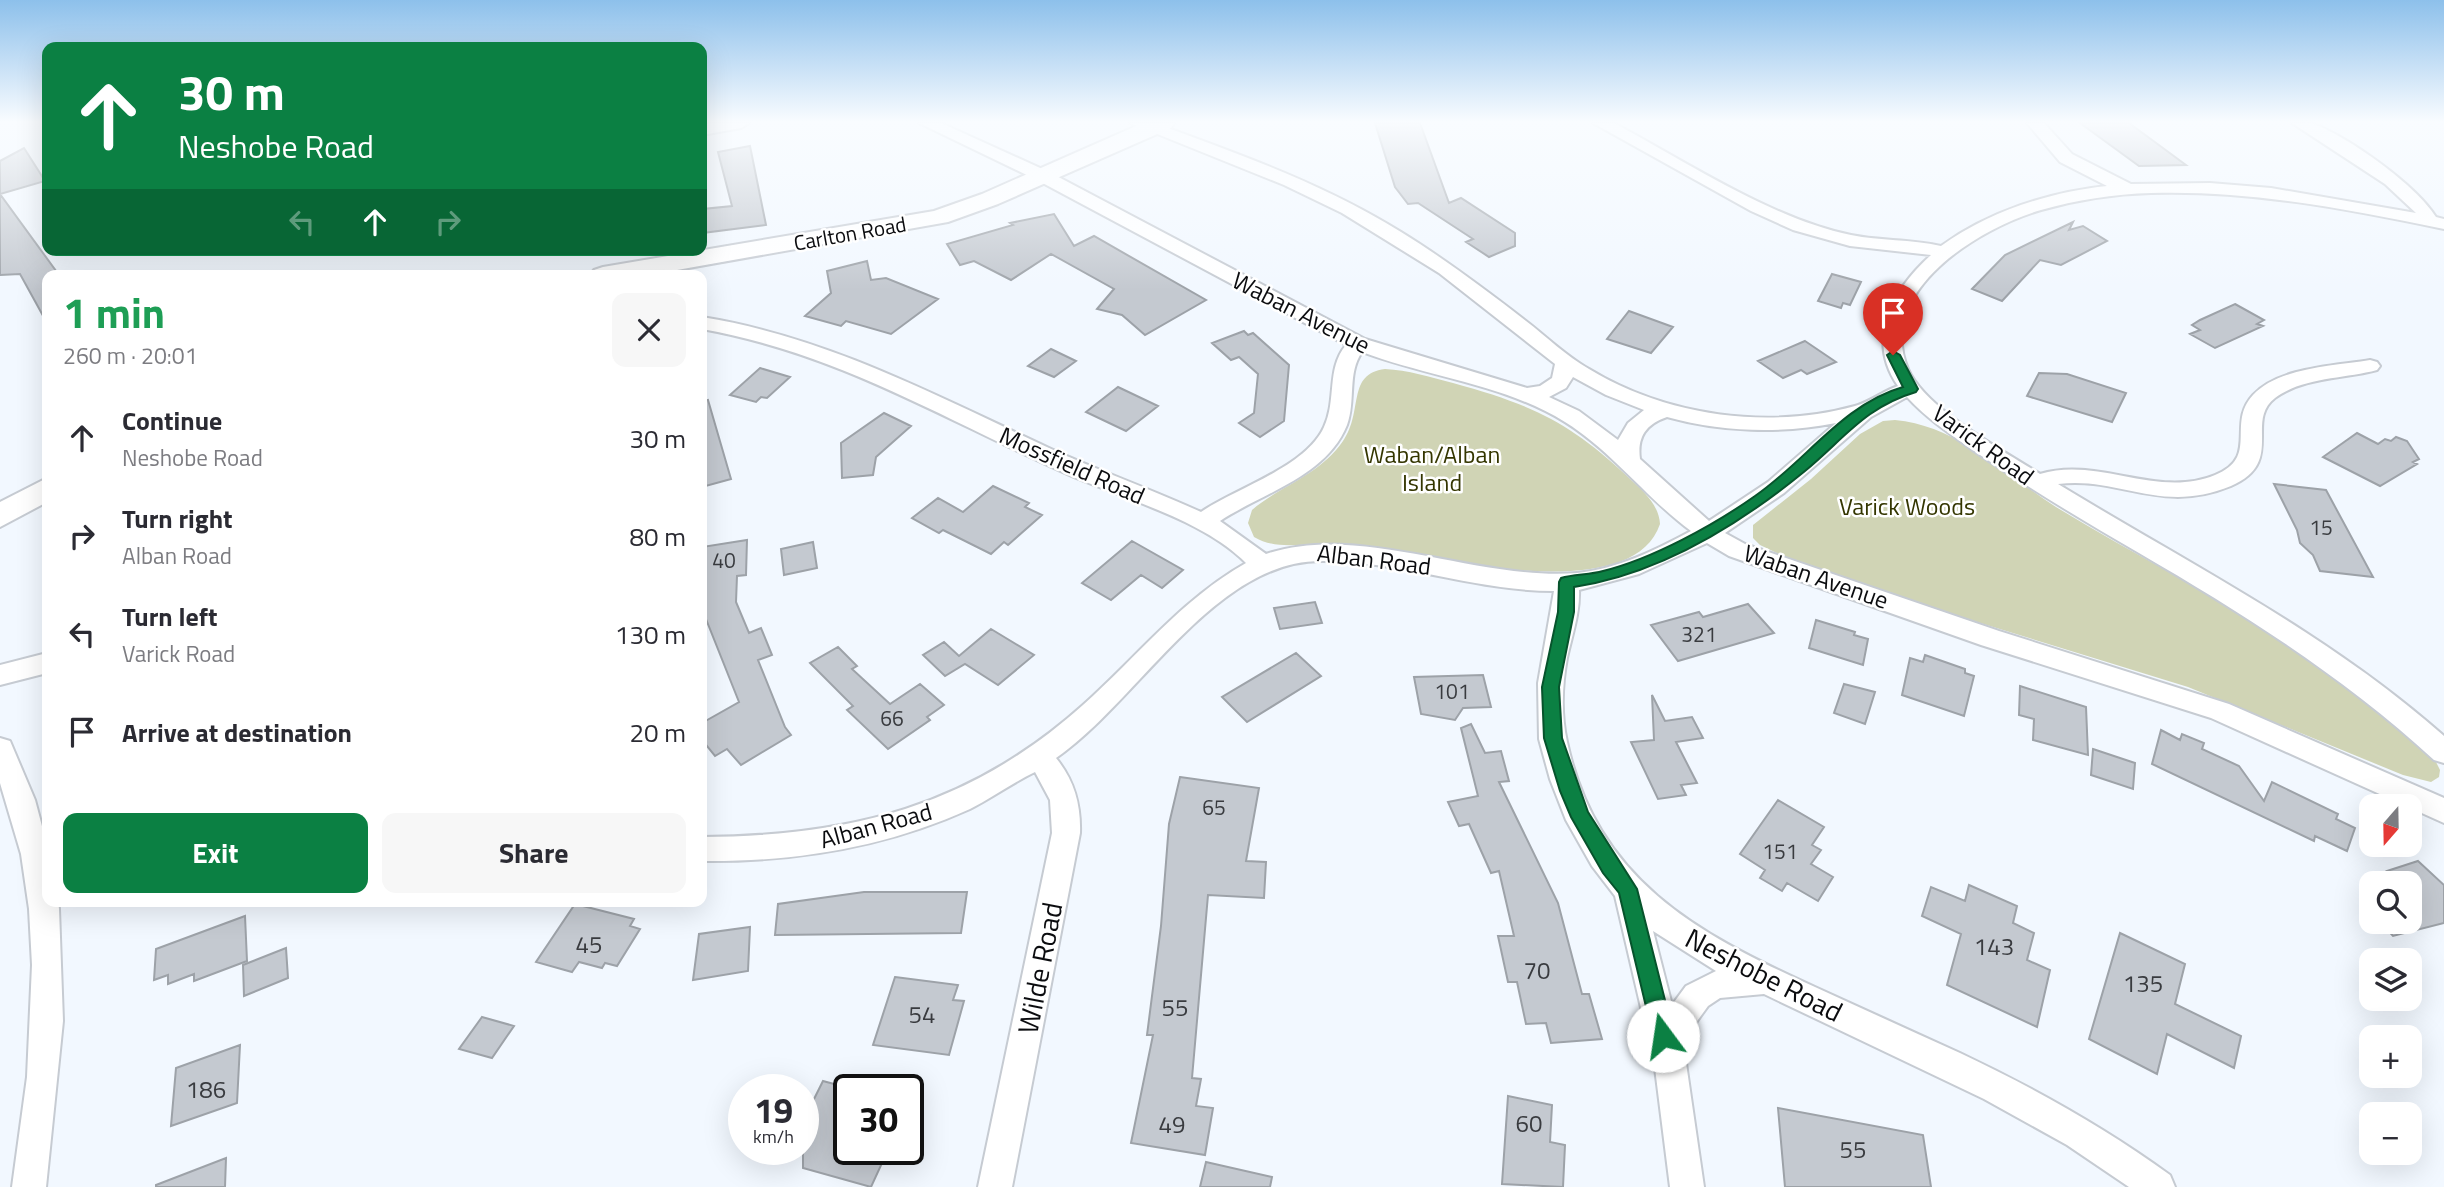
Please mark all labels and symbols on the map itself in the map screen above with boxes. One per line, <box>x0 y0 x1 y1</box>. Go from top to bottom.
street label: Carlton Road <box>791 207 909 259</box>
street label: Waban Avenue <box>1226 262 1377 362</box>
pin <box>1863 283 1923 355</box>
street label: Varick Road <box>1925 395 2042 493</box>
street label: Mossfield Road <box>994 417 1151 513</box>
park label: Waban/Alban Island <box>1364 436 1500 500</box>
park label: Varick Woods <box>1839 488 1975 524</box>
house number: 15 <box>2309 511 2333 543</box>
street label: Alban Road <box>1315 534 1433 584</box>
street label: Waban Avenue <box>1739 534 1893 618</box>
house number: 40 <box>712 544 736 576</box>
house number: 321 <box>1681 618 1717 650</box>
house number: 101 <box>1434 675 1470 707</box>
house number: 66 <box>880 702 904 734</box>
house number: 65 <box>1202 791 1226 823</box>
street label: Alban Road <box>816 793 936 857</box>
north arrow <box>2359 794 2422 858</box>
house number: 151 <box>1762 835 1798 867</box>
street label: Wilde Road <box>1006 898 1073 1037</box>
street label: Neshobe Road <box>1678 916 1850 1033</box>
house number: 45 <box>576 926 602 962</box>
house number: 143 <box>1974 928 2014 964</box>
house number: 70 <box>1524 952 1550 988</box>
house number: 135 <box>2123 965 2163 1001</box>
house number: 55 <box>1162 989 1188 1025</box>
house number: 54 <box>909 996 935 1032</box>
position arrow <box>1626 999 1700 1073</box>
house number: 186 <box>186 1071 226 1107</box>
speed limit sign: 30 <box>833 1074 924 1165</box>
house number: 60 <box>1516 1105 1542 1141</box>
house number: 49 <box>1159 1106 1185 1142</box>
house number: 55 <box>1840 1131 1866 1167</box>

